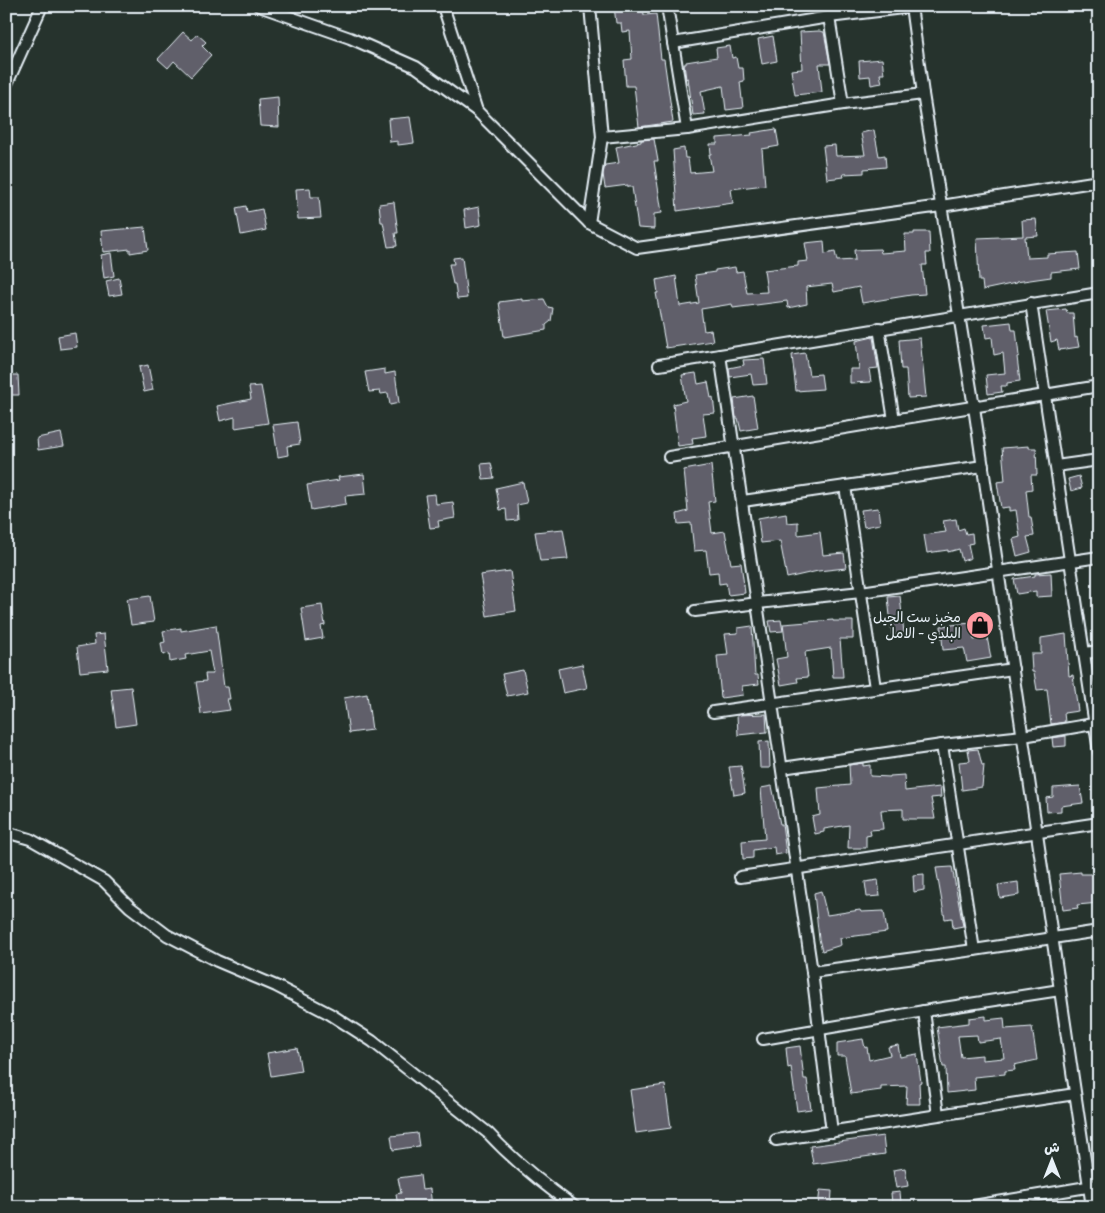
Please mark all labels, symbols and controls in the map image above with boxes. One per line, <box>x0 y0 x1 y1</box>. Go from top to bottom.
place label: مخبز ست الجيل البلدي - الامل <box>873 609 961 644</box>
shop icon: مخبز ست الجيل البلدي - الامل <box>965 610 995 640</box>
north arrow <box>1028 1136 1078 1186</box>
text: ش <box>1044 1139 1060 1156</box>

